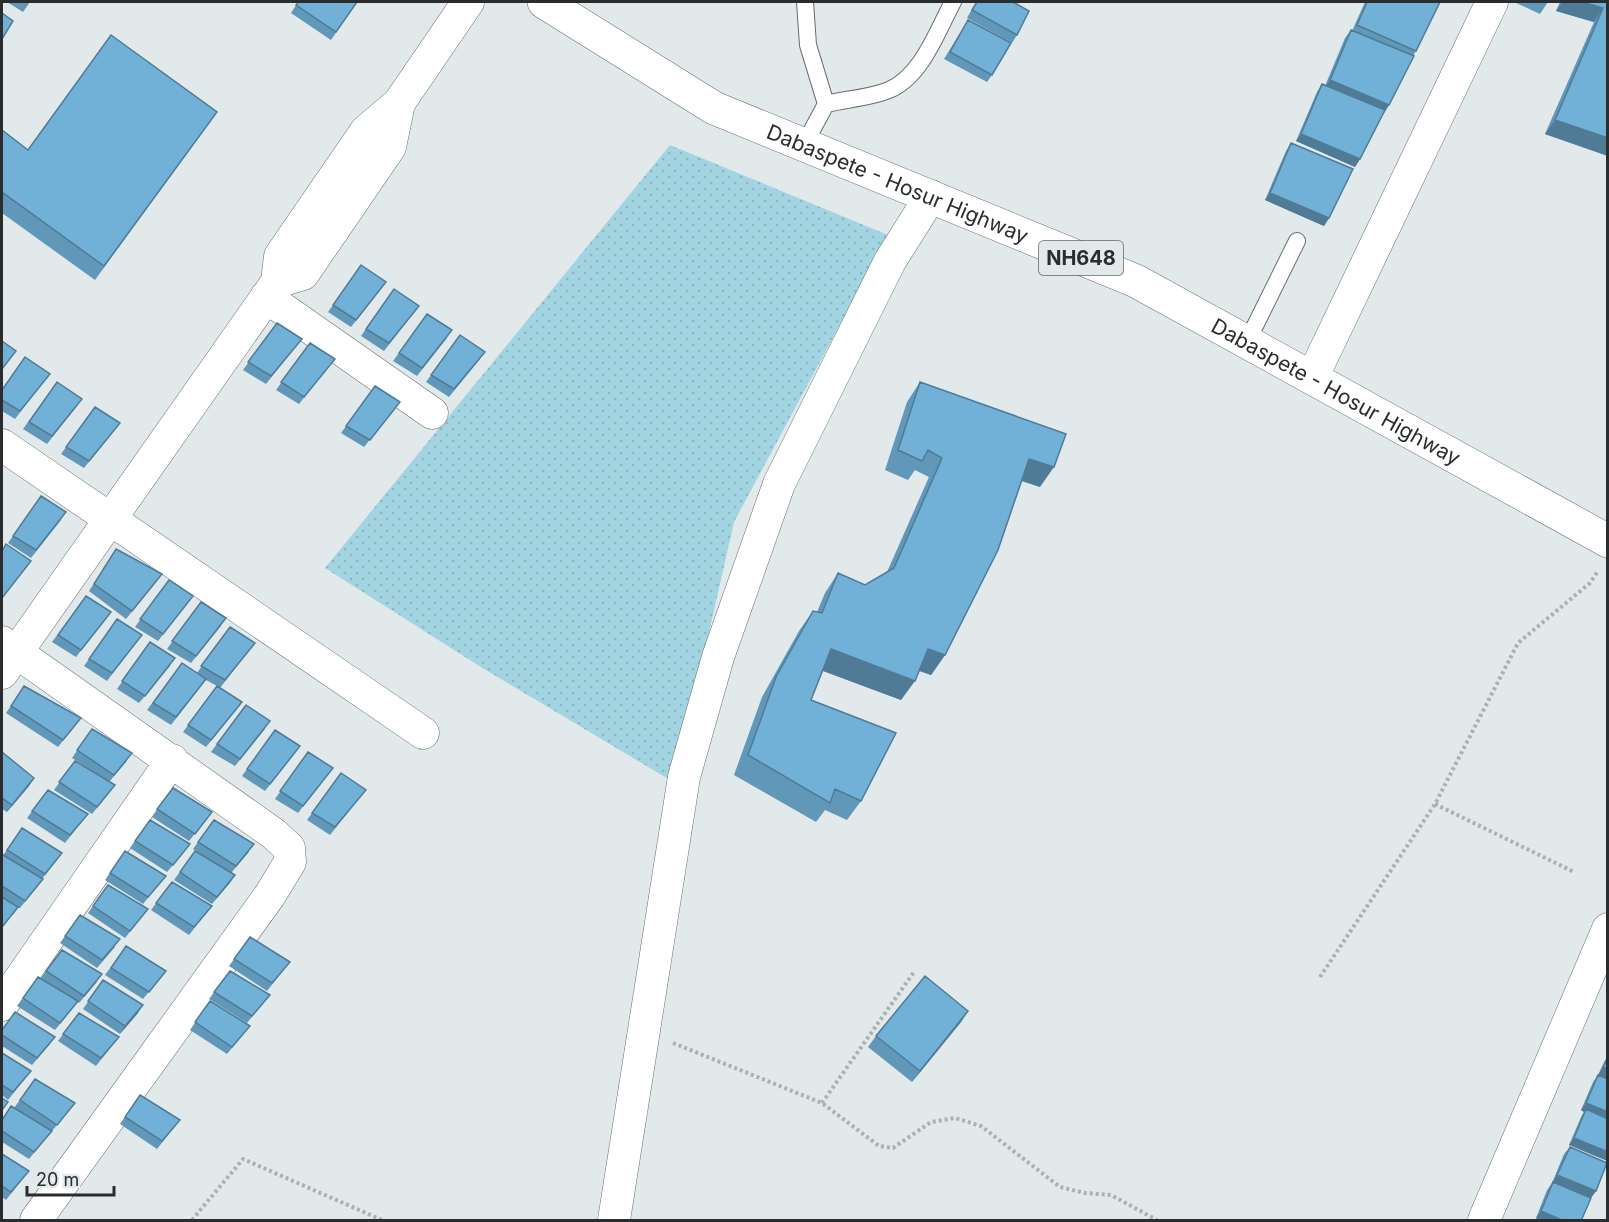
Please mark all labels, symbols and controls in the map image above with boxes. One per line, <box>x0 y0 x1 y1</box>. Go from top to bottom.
street label: Dabaspete - Hosur Highway <box>763 119 1032 248</box>
road number: NH648 <box>1039 241 1123 275</box>
street label: Dabaspete - Hosur Highway <box>1207 313 1465 470</box>
scale bar <box>27 1159 114 1197</box>
text: 20 m <box>36 1169 79 1190</box>

